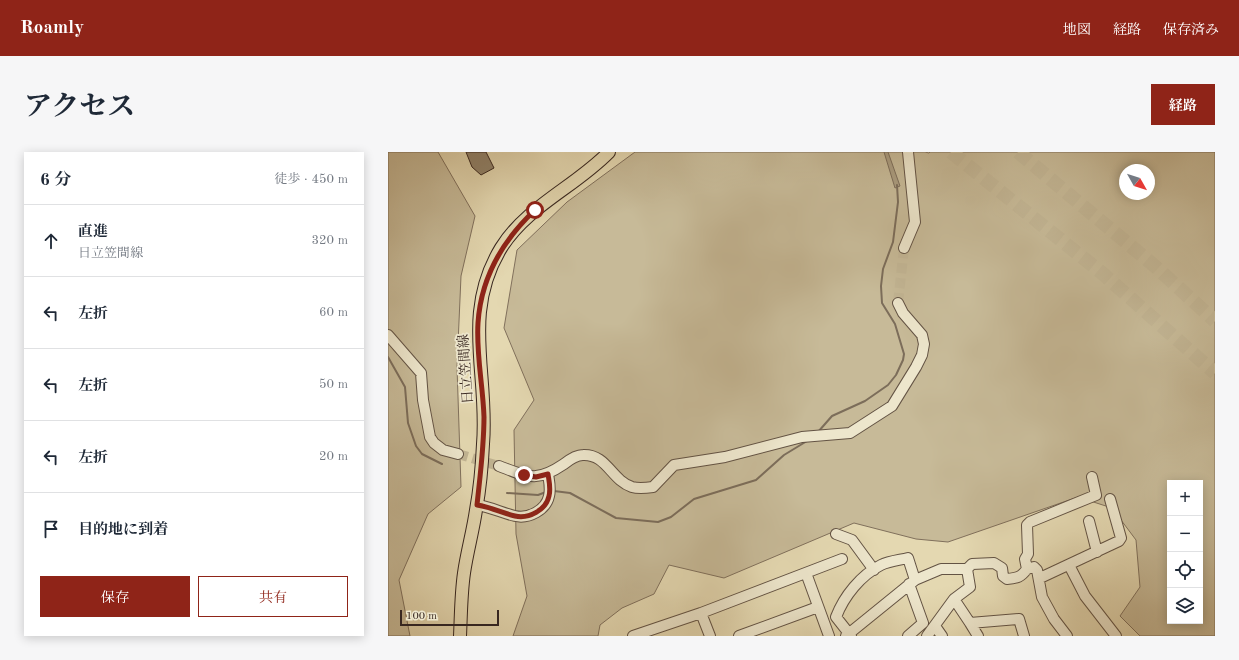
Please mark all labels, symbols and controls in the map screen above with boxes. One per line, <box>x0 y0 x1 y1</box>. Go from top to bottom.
text: Roamly <box>20 19 84 38</box>
text: 地図 <box>1063 23 1091 37</box>
text: 経路 <box>1113 23 1141 37</box>
text: 保存済み <box>1163 23 1219 37</box>
button: 経路 <box>1151 84 1215 125</box>
text: アクセス <box>24 94 135 122</box>
north arrow <box>1119 164 1155 200</box>
text: 6 分 <box>40 172 72 189</box>
text: 徒歩 · 450 m <box>274 173 348 186</box>
route start <box>526 201 544 219</box>
text: 直進 <box>78 225 108 240</box>
icon: ahead <box>40 230 62 252</box>
text: 320 m <box>311 234 348 247</box>
text: 日立笠間線 <box>78 247 143 260</box>
icon: left <box>40 302 62 324</box>
text: 60 m <box>319 306 348 319</box>
text: 左折 <box>78 307 108 322</box>
street label: 日立笠間線 <box>456 334 475 404</box>
icon: left <box>40 374 62 396</box>
text: 50 m <box>319 378 348 391</box>
text: 左折 <box>78 379 108 394</box>
icon: left <box>40 446 62 468</box>
text: 20 m <box>319 450 348 463</box>
text: 左折 <box>78 451 108 466</box>
route end <box>515 466 533 484</box>
map controls <box>1167 480 1203 624</box>
button: + <box>1167 480 1203 516</box>
button: − <box>1167 516 1203 552</box>
icon: arrive <box>40 518 62 540</box>
text: 目的地に到着 <box>78 523 168 538</box>
button: locate <box>1167 552 1203 588</box>
button: 保存 <box>40 576 190 617</box>
button: 共有 <box>198 576 348 617</box>
button: layers <box>1167 588 1203 624</box>
scale bar <box>400 608 499 627</box>
text: 100 m <box>406 611 437 622</box>

